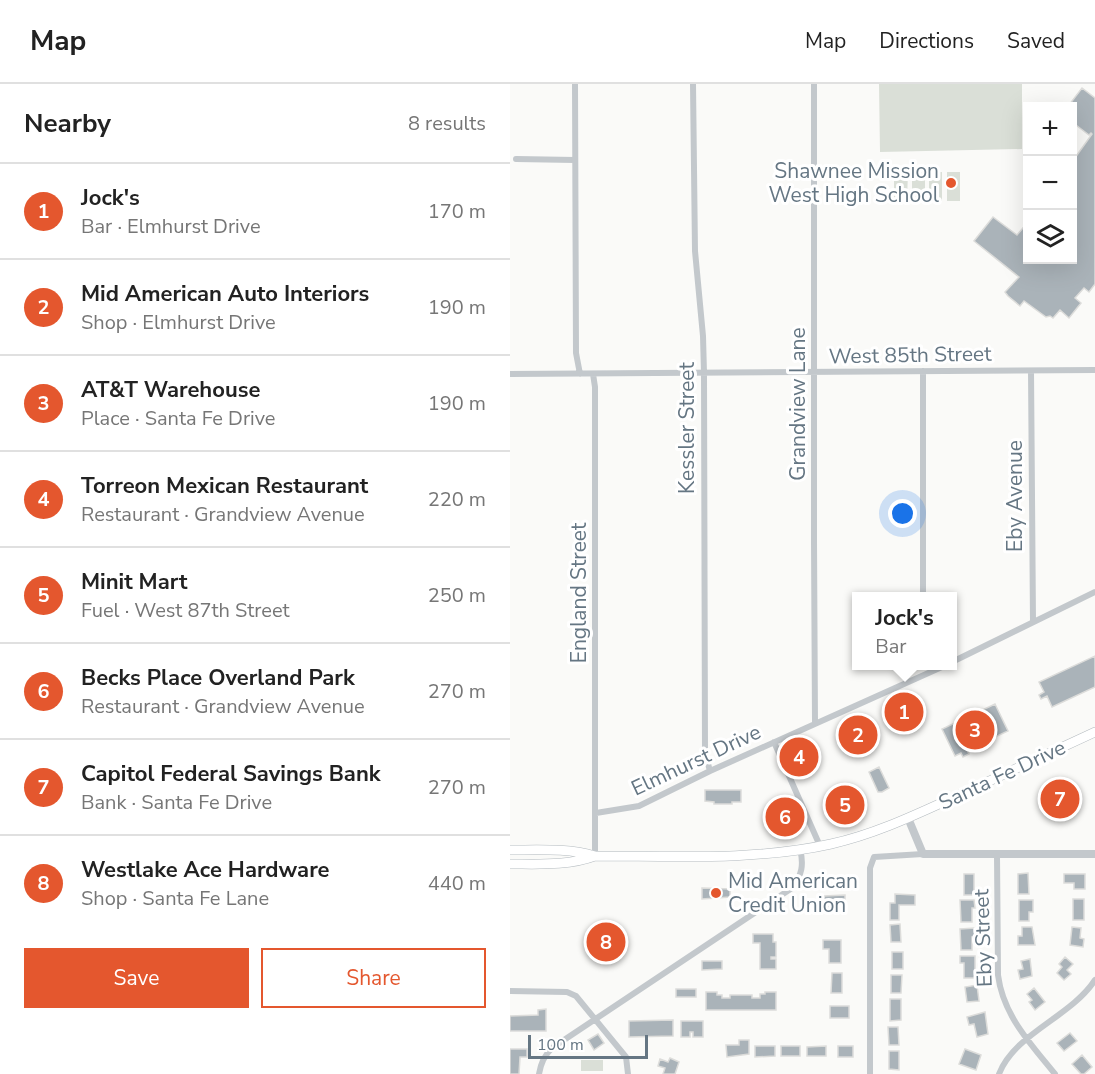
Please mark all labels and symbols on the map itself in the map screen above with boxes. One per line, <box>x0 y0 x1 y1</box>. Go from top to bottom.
place label: Shawnee Mission West High School <box>769 157 940 209</box>
marker: Shawnee Mission West High School <box>944 176 958 190</box>
street label: Grandview Lane <box>784 327 812 481</box>
street label: West 85th Street <box>828 340 992 370</box>
street label: Kessler Street <box>673 361 701 494</box>
street label: Eby Avenue <box>1001 440 1029 552</box>
your location <box>888 499 917 528</box>
street label: England Street <box>565 522 593 663</box>
pin: 1 <box>884 690 924 734</box>
pin: 3 <box>956 708 994 752</box>
pin: 2 <box>838 712 878 758</box>
street label: Elmhurst Drive <box>627 718 765 802</box>
street label: Santa Fe Drive <box>934 733 1070 817</box>
pin: 4 <box>780 734 818 780</box>
pin: 7 <box>1040 776 1080 822</box>
pin: 5 <box>826 782 864 828</box>
pin: 6 <box>766 794 804 840</box>
place label: Mid American Credit Union <box>728 867 858 919</box>
marker: Mid American Credit Union <box>709 886 723 900</box>
street label: Eby Street <box>967 888 999 987</box>
pin: 8 <box>586 920 626 964</box>
scale bar <box>528 1032 648 1060</box>

